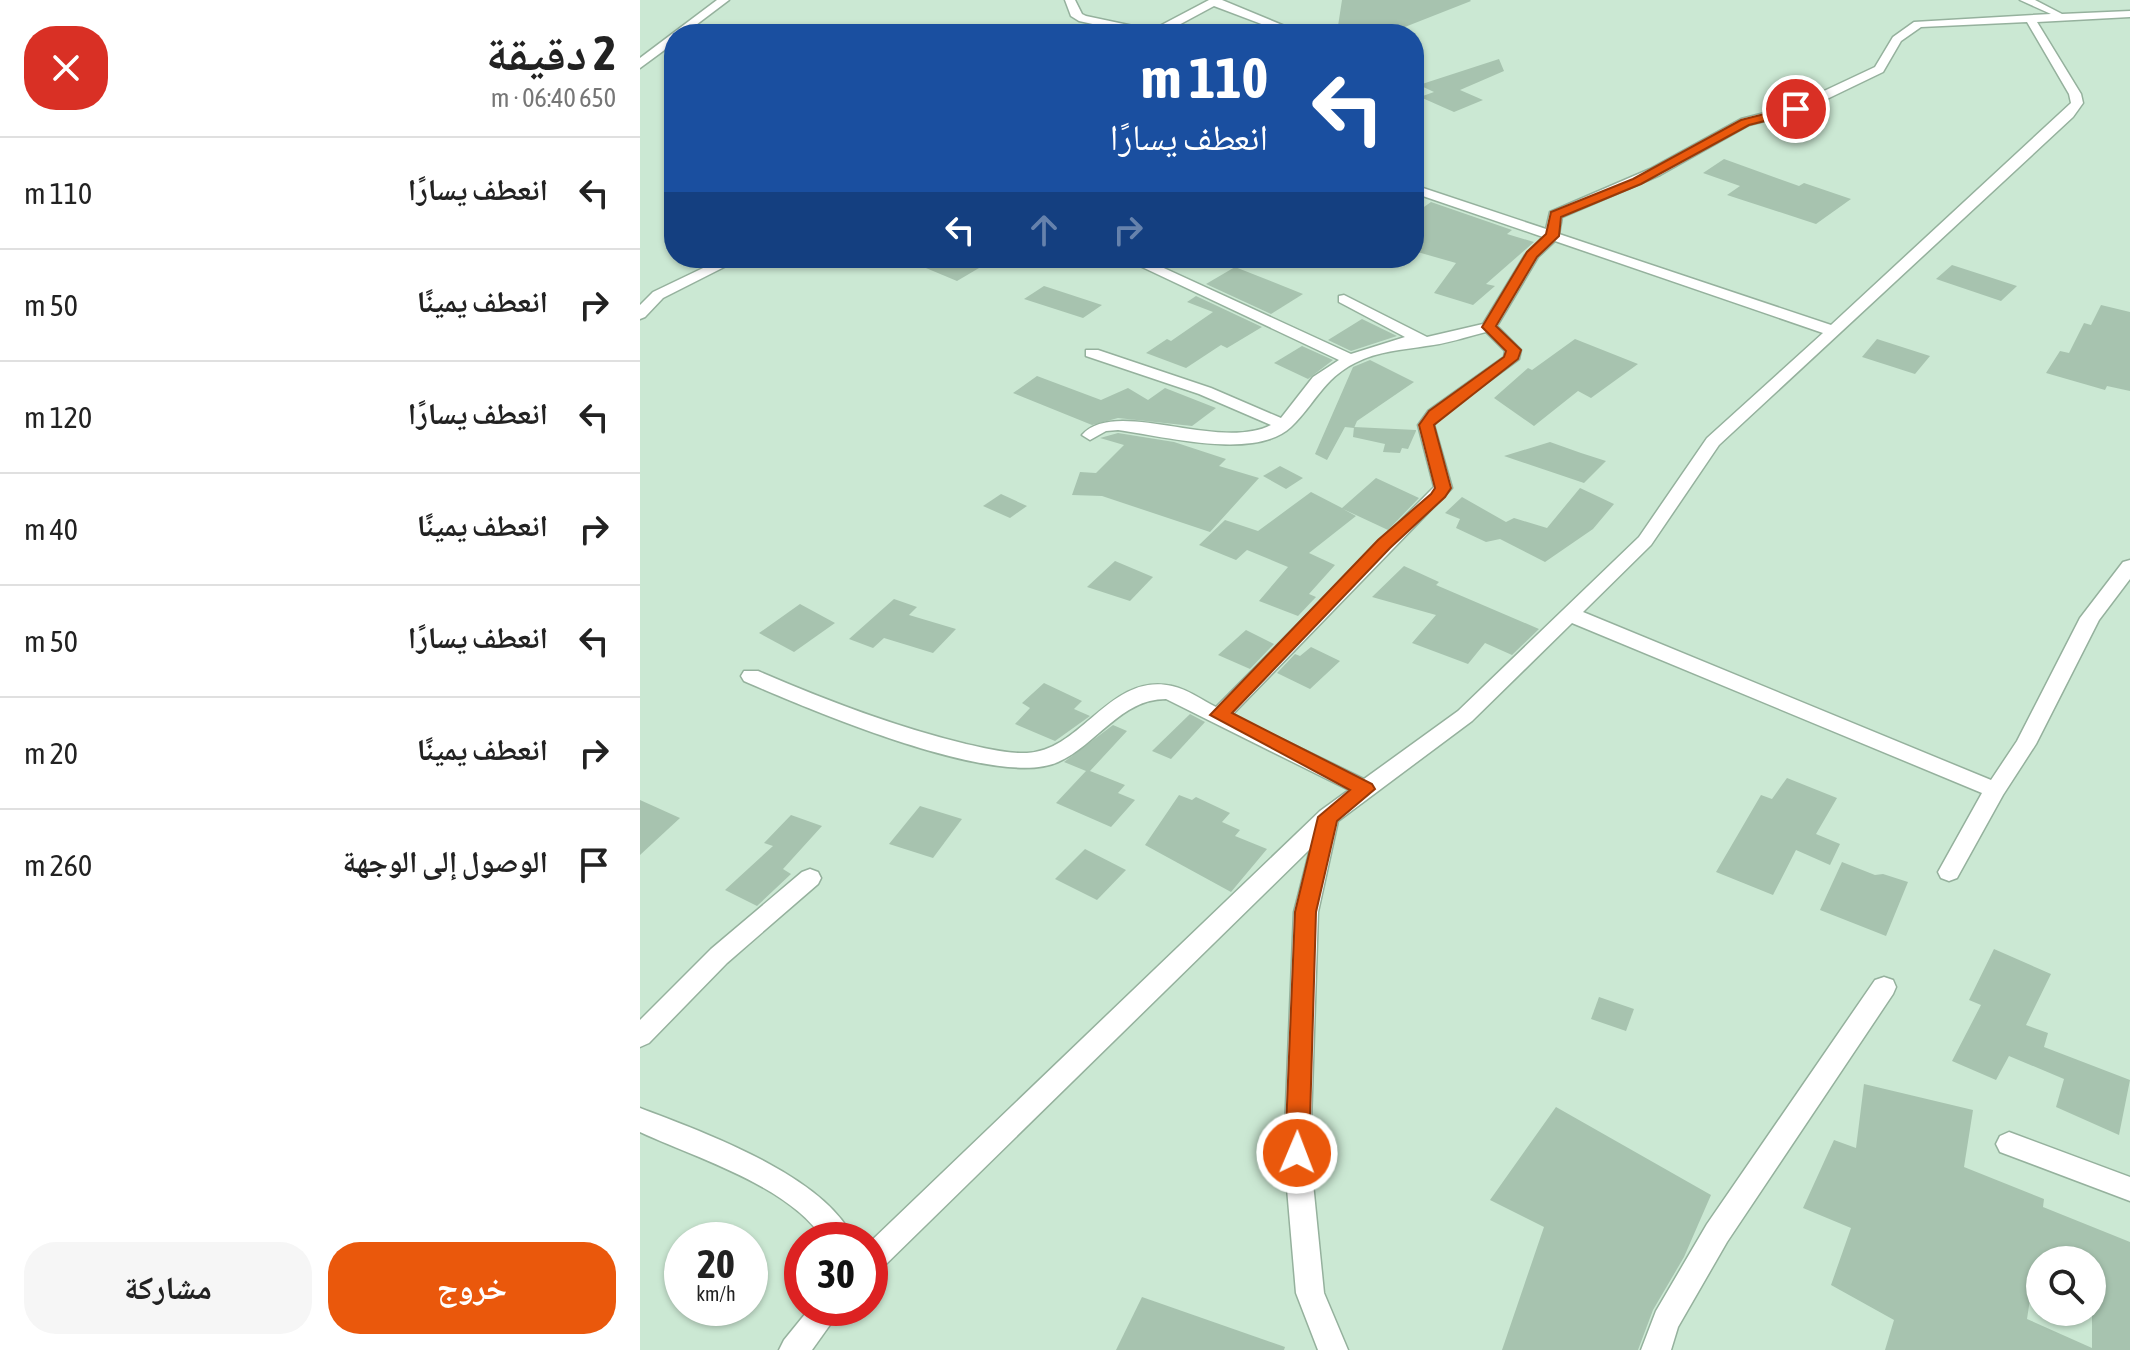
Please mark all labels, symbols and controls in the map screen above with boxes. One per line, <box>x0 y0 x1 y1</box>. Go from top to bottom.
text: 2 دقيقة <box>486 25 616 80</box>
button: close <box>24 26 108 110</box>
text: 110 m <box>1141 46 1268 110</box>
icon: left <box>1296 56 1400 160</box>
pin <box>1762 75 1830 143</box>
text: 650 m · 06:40 <box>491 83 616 113</box>
icon: arrive <box>1774 87 1818 131</box>
text: انعطف يسارًا <box>1110 116 1268 158</box>
icon: left <box>572 171 616 215</box>
text: انعطف يسارًا <box>408 172 548 206</box>
text: 110 m <box>24 176 92 210</box>
icon: left <box>938 208 982 252</box>
icon: ahead <box>1022 208 1066 252</box>
icon: right <box>1106 208 1150 252</box>
icon: right <box>572 283 616 327</box>
text: انعطف يمينًا <box>417 284 548 318</box>
text: 50 m <box>24 288 78 322</box>
icon: left <box>572 395 616 439</box>
text: انعطف يسارًا <box>408 396 548 430</box>
text: 120 m <box>24 400 92 434</box>
icon: right <box>572 507 616 551</box>
text: انعطف يمينًا <box>417 508 548 542</box>
text: 40 m <box>24 512 78 546</box>
icon: left <box>572 619 616 663</box>
text: انعطف يسارًا <box>408 620 548 654</box>
text: 50 m <box>24 624 78 658</box>
icon: right <box>572 731 616 775</box>
text: انعطف يمينًا <box>417 732 548 766</box>
text: 20 m <box>24 736 78 770</box>
icon: arrive <box>572 843 616 887</box>
text: الوصول إلى الوجهة <box>343 844 548 878</box>
text: 260 m <box>24 848 92 882</box>
position arrow <box>1255 1111 1339 1195</box>
speed limit sign: 30 <box>784 1222 888 1326</box>
text: 20 <box>697 1241 735 1286</box>
button: مشاركة <box>24 1242 312 1334</box>
button: خروج <box>328 1242 616 1334</box>
map controls <box>2026 1246 2106 1326</box>
button: search <box>2026 1246 2106 1326</box>
text: km/h <box>696 1282 736 1305</box>

